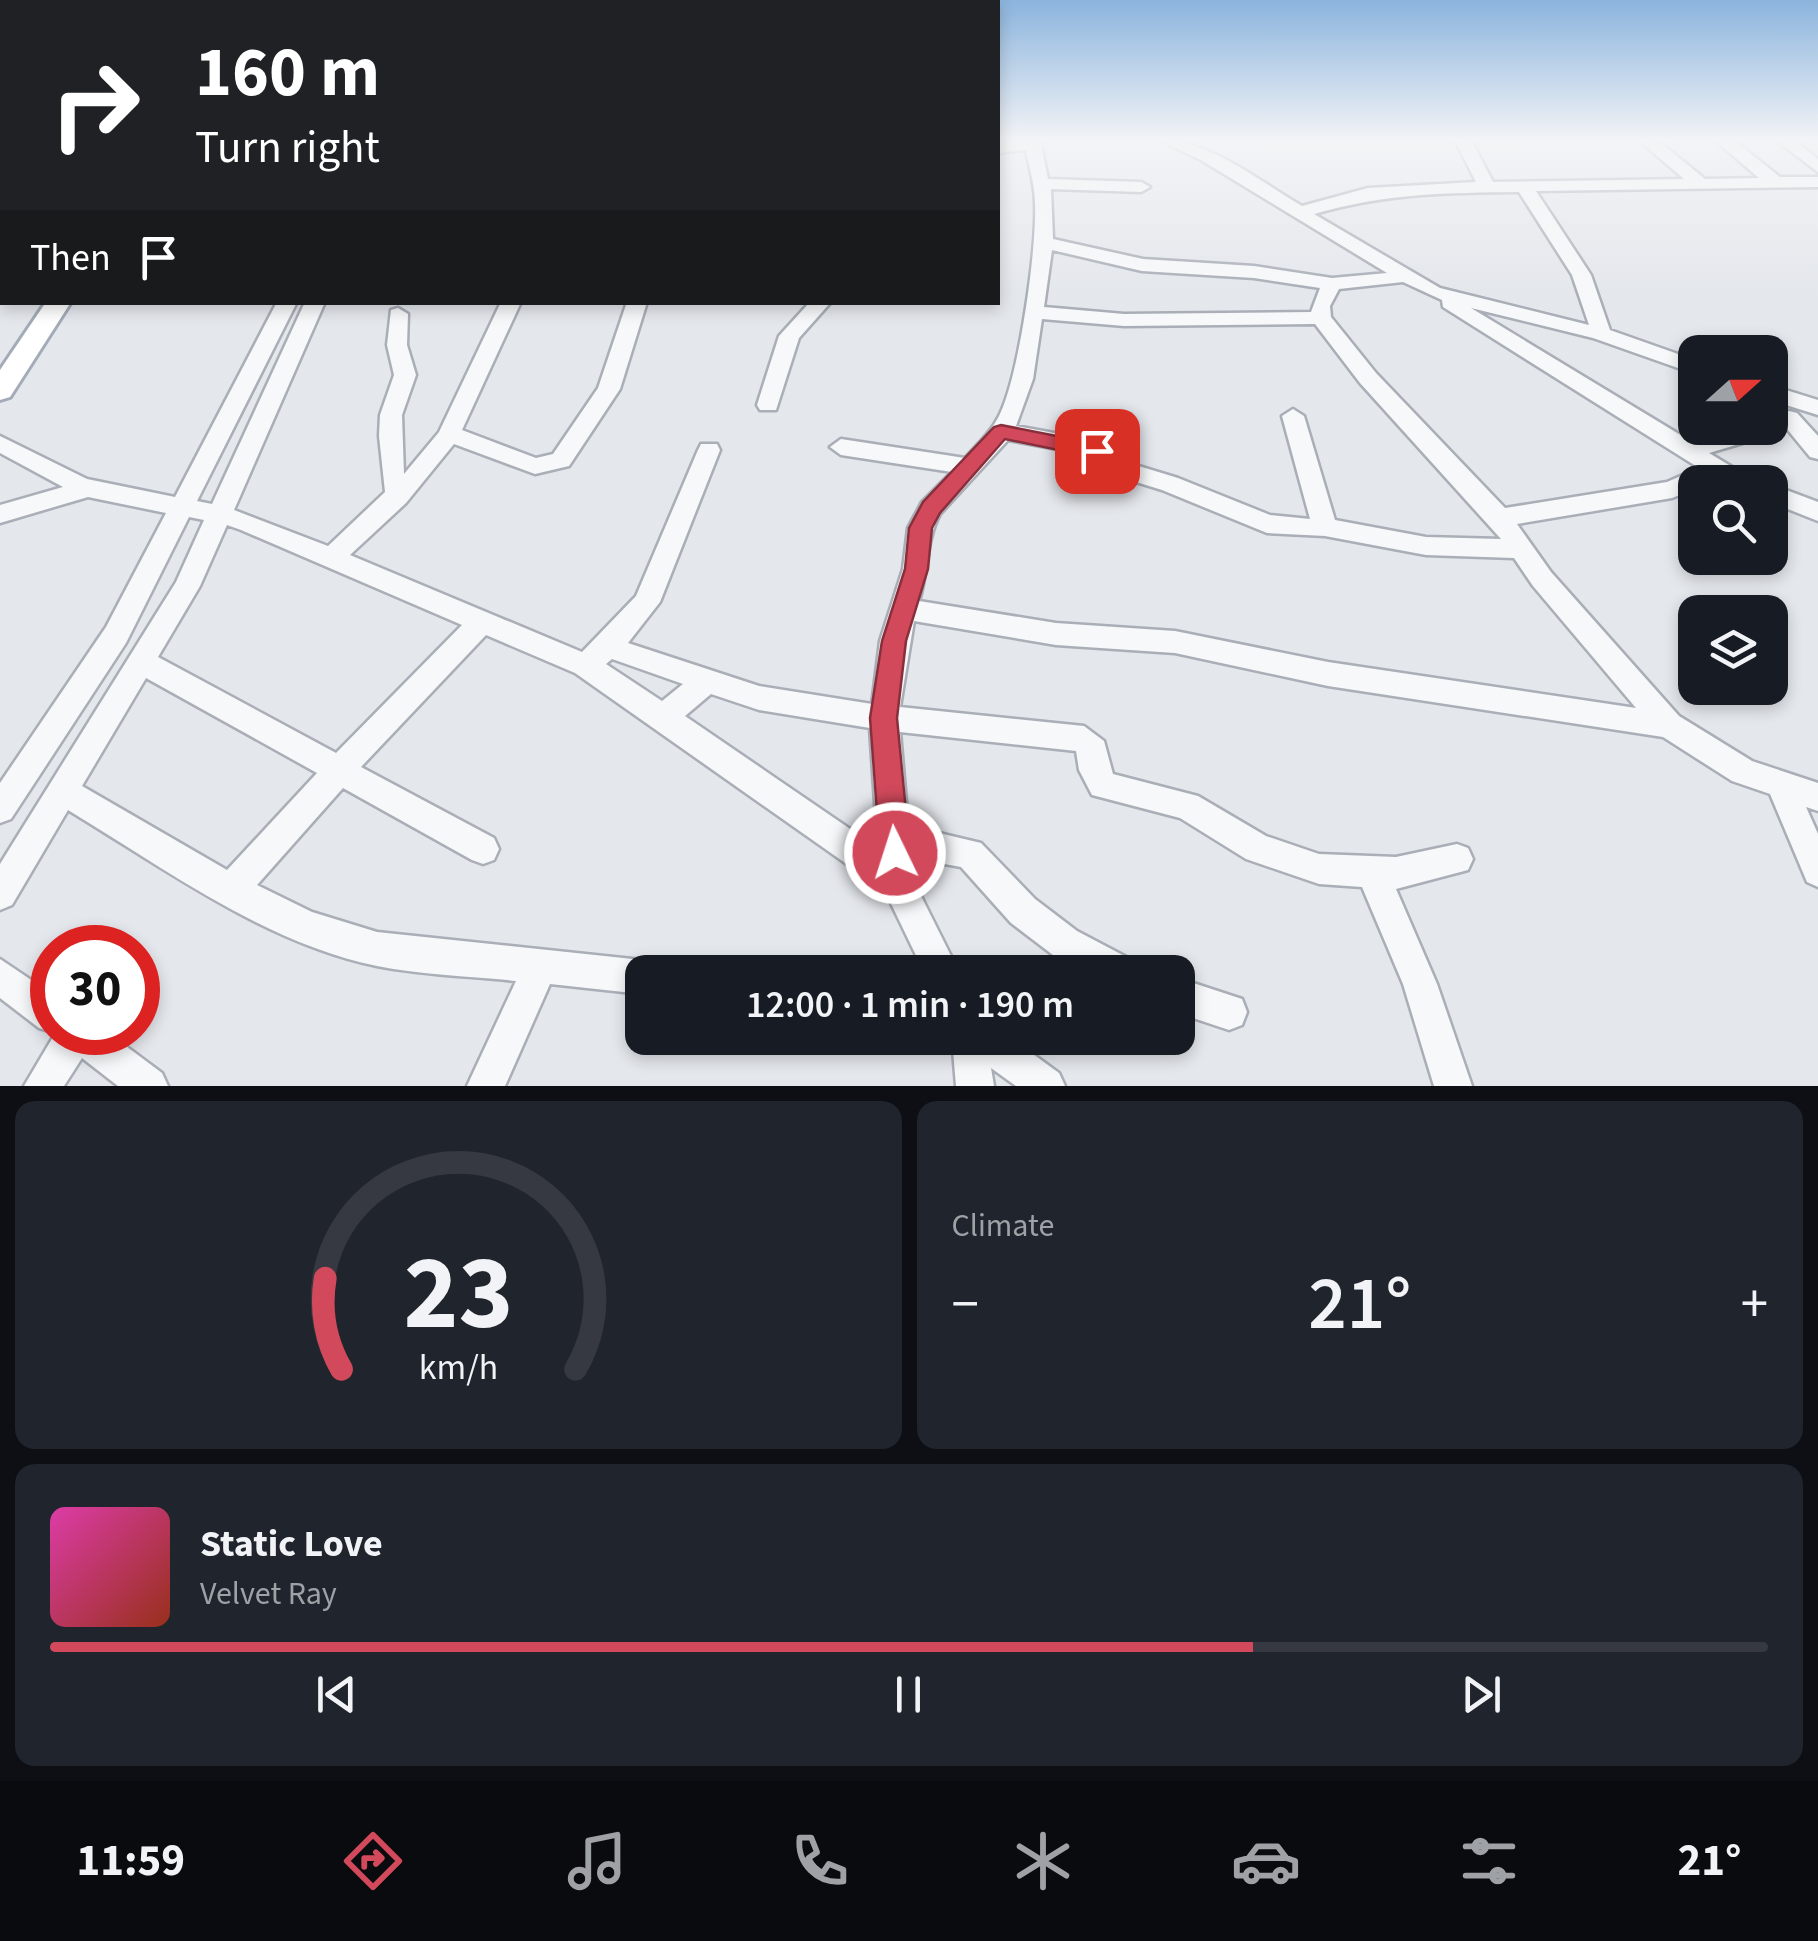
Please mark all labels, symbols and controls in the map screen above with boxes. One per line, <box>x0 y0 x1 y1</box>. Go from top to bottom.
text: 160 m <box>195 23 380 123</box>
icon: right <box>30 40 160 170</box>
text: Turn right <box>195 116 380 180</box>
icon: arrive <box>131 230 186 285</box>
text: Then <box>30 231 111 285</box>
north arrow <box>1678 335 1788 445</box>
map controls <box>1678 335 1788 705</box>
pin <box>1055 409 1140 494</box>
icon: arrive <box>1070 424 1125 479</box>
button: search <box>1678 465 1788 575</box>
button: layers <box>1678 595 1788 705</box>
position arrow <box>843 801 947 905</box>
speed limit sign: 30 <box>30 925 160 1055</box>
text: 12:00 · 1 min · 190 m <box>746 978 1074 1032</box>
text: Climate <box>952 1203 1054 1249</box>
text: 23 <box>403 1221 513 1369</box>
text: 21° <box>1308 1251 1411 1358</box>
text: − <box>952 1266 979 1344</box>
text: + <box>1741 1266 1768 1344</box>
text: km/h <box>419 1342 498 1393</box>
text: Static Love <box>200 1517 383 1571</box>
text: Velvet Ray <box>200 1571 337 1617</box>
icon: previous <box>309 1667 364 1722</box>
icon: pause <box>881 1667 936 1722</box>
icon: next <box>1454 1667 1509 1722</box>
icon: directions <box>338 1826 408 1896</box>
icon: music <box>562 1826 632 1896</box>
icon: phone <box>785 1826 855 1896</box>
icon: climate <box>1008 1826 1078 1896</box>
icon: car <box>1231 1826 1301 1896</box>
icon: filters <box>1454 1826 1524 1896</box>
text: 11:59 <box>77 1829 185 1893</box>
text: 21° <box>1677 1829 1741 1893</box>

